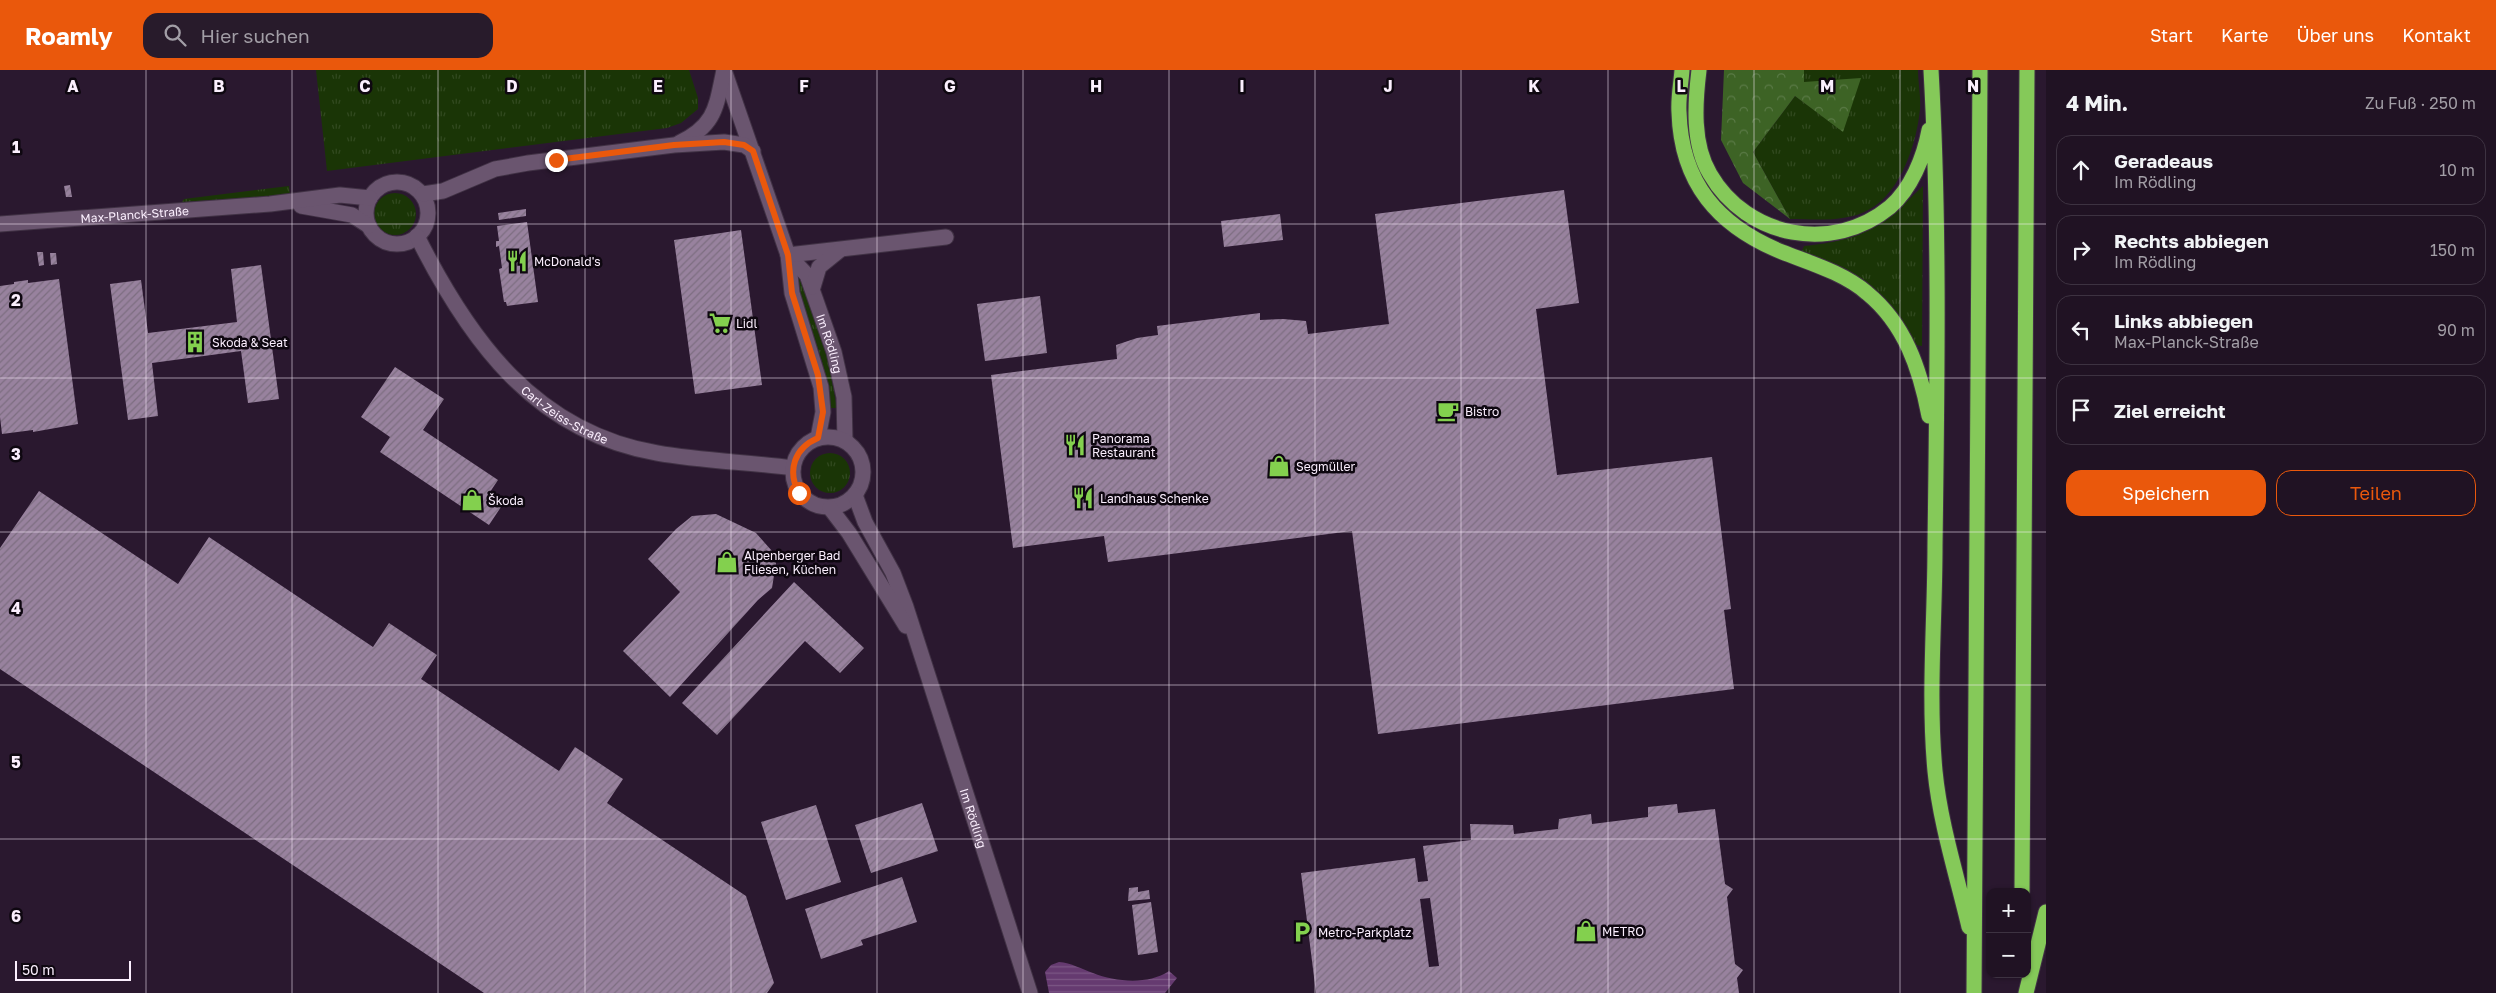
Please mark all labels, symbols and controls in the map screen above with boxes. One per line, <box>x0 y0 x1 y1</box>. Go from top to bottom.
search box <box>143 13 493 58</box>
text: Roamly <box>25 21 113 50</box>
icon: search <box>161 21 189 49</box>
text: Hier suchen <box>201 24 310 47</box>
text: Start <box>2150 24 2193 46</box>
text: Karte <box>2221 24 2268 46</box>
text: Über uns <box>2296 24 2374 46</box>
text: Kontakt <box>2402 24 2471 46</box>
text: A <box>67 76 79 96</box>
text: B <box>213 76 225 96</box>
text: C <box>359 76 371 96</box>
text: D <box>506 76 518 96</box>
text: E <box>653 76 663 96</box>
text: F <box>799 76 809 96</box>
text: G <box>944 76 956 96</box>
text: H <box>1090 76 1102 96</box>
text: I <box>1239 76 1245 96</box>
text: J <box>1383 76 1393 96</box>
text: K <box>1528 76 1540 96</box>
text: L <box>1676 76 1686 96</box>
text: M <box>1820 76 1834 96</box>
text: N <box>1967 76 1979 96</box>
text: 4 Min. <box>2066 90 2128 116</box>
text: Zu Fuß · 250 m <box>2365 93 2476 113</box>
text: 1 <box>12 137 20 157</box>
route end <box>545 149 568 172</box>
text: Geradeaus <box>2114 149 2213 172</box>
icon: ahead <box>2067 156 2095 184</box>
text: 10 m <box>2439 160 2475 180</box>
text: Im Rödling <box>2114 172 2196 192</box>
street label: Max-Planck-Straße <box>80 203 189 226</box>
text: Rechts abbiegen <box>2114 229 2269 252</box>
icon: right <box>2067 236 2095 264</box>
text: 150 m <box>2430 240 2475 260</box>
restaurant icon: McDonald's <box>504 248 530 274</box>
text: Im Rödling <box>2114 252 2196 272</box>
place label: McDonald's <box>534 254 601 269</box>
text: 2 <box>11 290 21 310</box>
text: Links abbiegen <box>2114 309 2253 332</box>
supermarket icon: Lidl <box>707 310 733 336</box>
street label: Im Rödling <box>814 312 846 375</box>
place label: Lidl <box>736 316 757 331</box>
icon: left <box>2067 316 2095 344</box>
text: 90 m <box>2437 320 2475 340</box>
building icon: Skoda & Seat <box>182 329 208 355</box>
text: Max-Planck-Straße <box>2114 332 2259 352</box>
place label: Skoda & Seat <box>212 335 288 350</box>
street label: Carl-Zeiss-Straße <box>518 382 610 447</box>
icon: arrive <box>2067 396 2095 424</box>
cafe icon: Bistro <box>1435 398 1461 424</box>
text: Ziel erreicht <box>2114 399 2226 422</box>
place label: Bistro <box>1465 404 1499 419</box>
place label: Panorama Restaurant <box>1092 431 1156 460</box>
restaurant icon: Panorama Restaurant <box>1062 432 1088 458</box>
text: 3 <box>11 444 21 464</box>
shop icon: Segmüller <box>1266 453 1292 479</box>
place label: Segmüller <box>1296 459 1355 474</box>
button: Speichern <box>2066 470 2266 516</box>
button: Teilen <box>2276 470 2476 516</box>
route start <box>788 482 811 505</box>
restaurant icon: Landhaus Schenke <box>1070 485 1096 511</box>
shop icon: Škoda <box>459 487 485 513</box>
place label: Landhaus Schenke <box>1100 491 1209 506</box>
place label: Škoda <box>488 493 524 508</box>
place label: Alpenberger Bad Fliesen, Küchen <box>744 548 840 577</box>
shop icon: Alpenberger Bad Fliesen, Küchen <box>714 549 740 575</box>
text: 4 <box>11 598 21 618</box>
text: 5 <box>11 752 21 772</box>
street label: Im Rödling <box>957 786 990 850</box>
map controls <box>1986 888 2031 978</box>
button: + <box>1986 888 2031 933</box>
text: 6 <box>11 906 21 926</box>
shop icon: METRO <box>1573 918 1599 944</box>
parking icon: Metro-Parkplatz <box>1289 919 1315 945</box>
place label: METRO <box>1602 924 1644 939</box>
place label: Metro-Parkplatz <box>1318 925 1411 940</box>
button: − <box>1986 933 2031 978</box>
scale bar <box>15 958 131 981</box>
text: 50 m <box>22 961 55 978</box>

